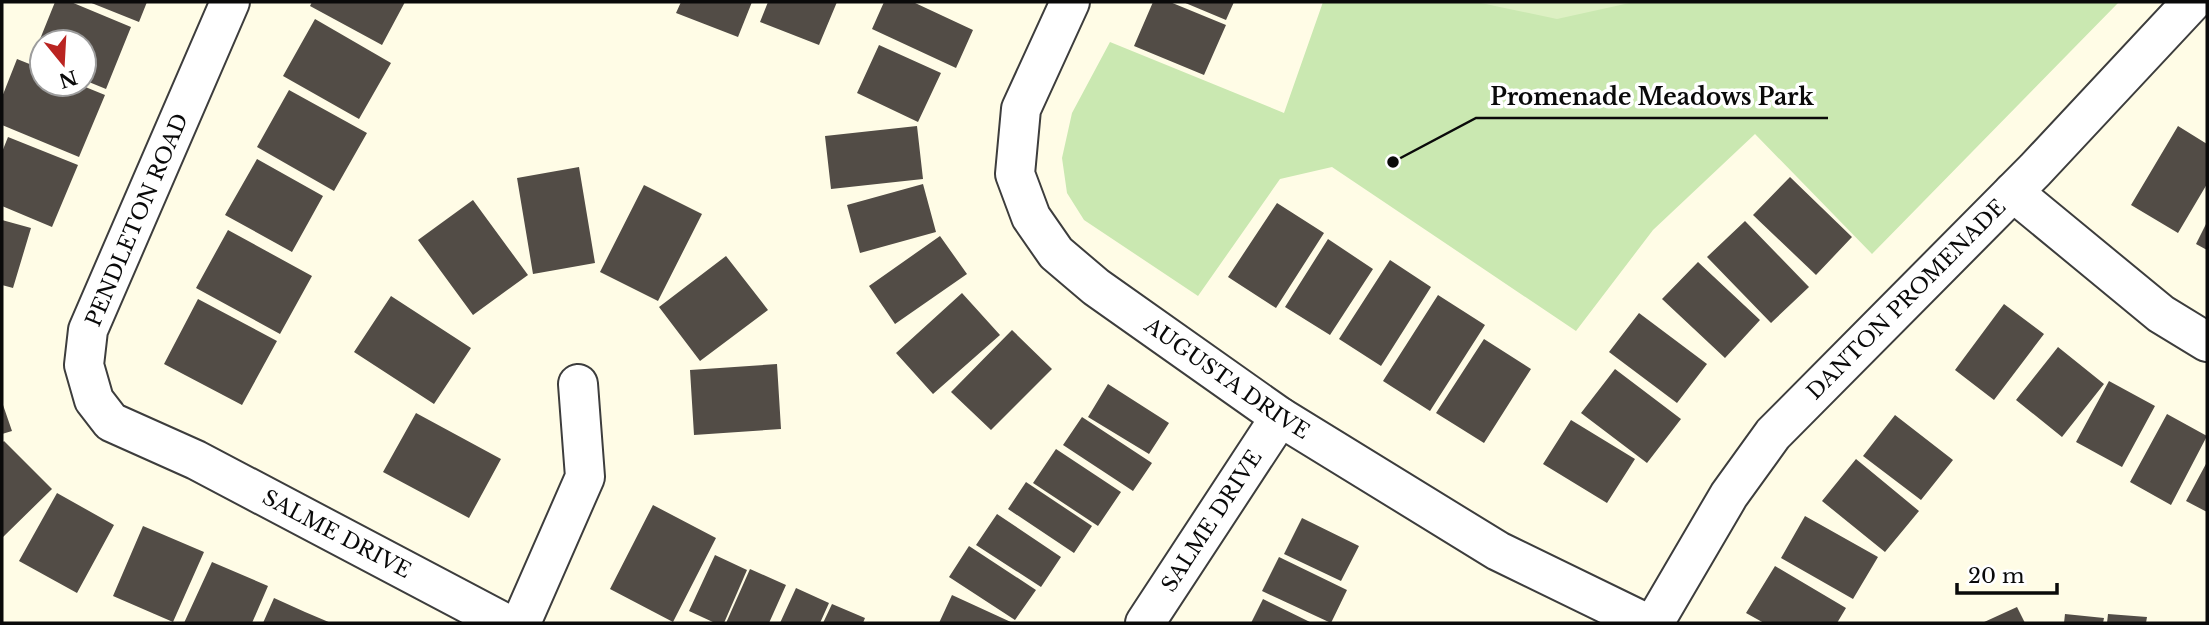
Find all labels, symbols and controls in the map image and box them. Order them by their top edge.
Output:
north arrow [28,28,98,98]
text: N [56,65,80,92]
callout: Promenade Meadows Park [1476,74,1828,118]
text: Promenade Meadows Park [1490,83,1815,111]
street label: PENDLETON ROAD [80,110,194,330]
street label: DANTON PROMENADE [1802,194,2011,405]
street label: AUGUSTA DRIVE [1139,312,1314,445]
street label: SALME DRIVE [1156,445,1268,597]
street label: SALME DRIVE [258,484,415,584]
scale bar [1957,552,2057,596]
text: 20 m [1968,563,2025,589]

